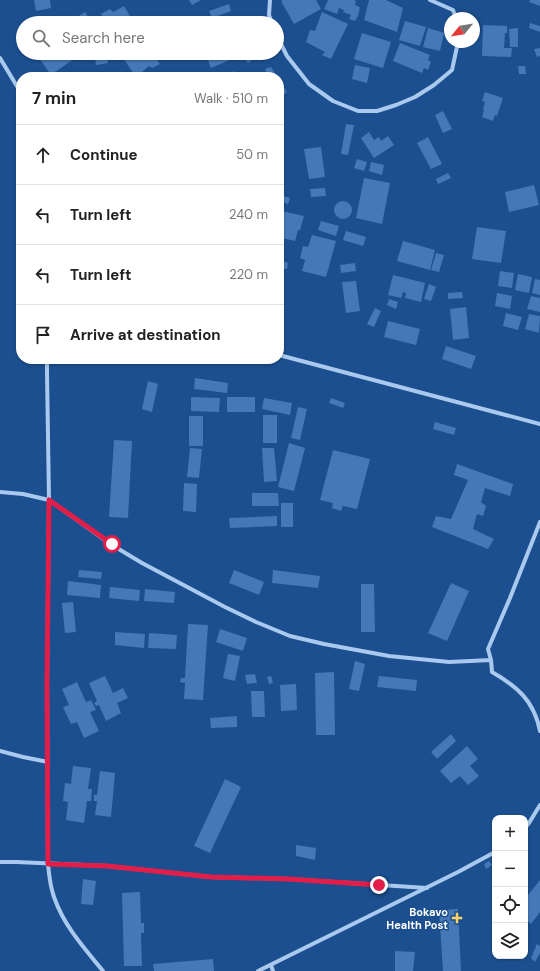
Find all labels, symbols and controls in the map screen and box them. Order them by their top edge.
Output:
north arrow [444,12,480,48]
search box [16,16,284,60]
icon: search [30,27,52,49]
text: Search here [62,28,145,48]
text: 7 min [32,87,76,109]
text: Walk · 510 m [194,90,268,107]
icon: ahead [32,144,54,166]
text: Continue [70,145,138,165]
text: 50 m [236,146,268,163]
icon: left [32,204,54,226]
text: Turn left [70,205,131,225]
text: 240 m [229,206,268,223]
icon: left [32,264,54,286]
text: Turn left [70,265,131,285]
text: 220 m [229,266,268,283]
icon: arrive [32,324,54,346]
text: Arrive at destination [70,325,221,345]
route start [103,535,121,553]
map controls [492,815,528,959]
button: + [492,815,528,851]
button: − [492,851,528,887]
route end [370,876,388,894]
button: locate [492,887,528,923]
place label: Bokavo Health Post [386,905,448,932]
marker: Bokavo Health Post [451,912,463,924]
button: layers [492,923,528,959]

